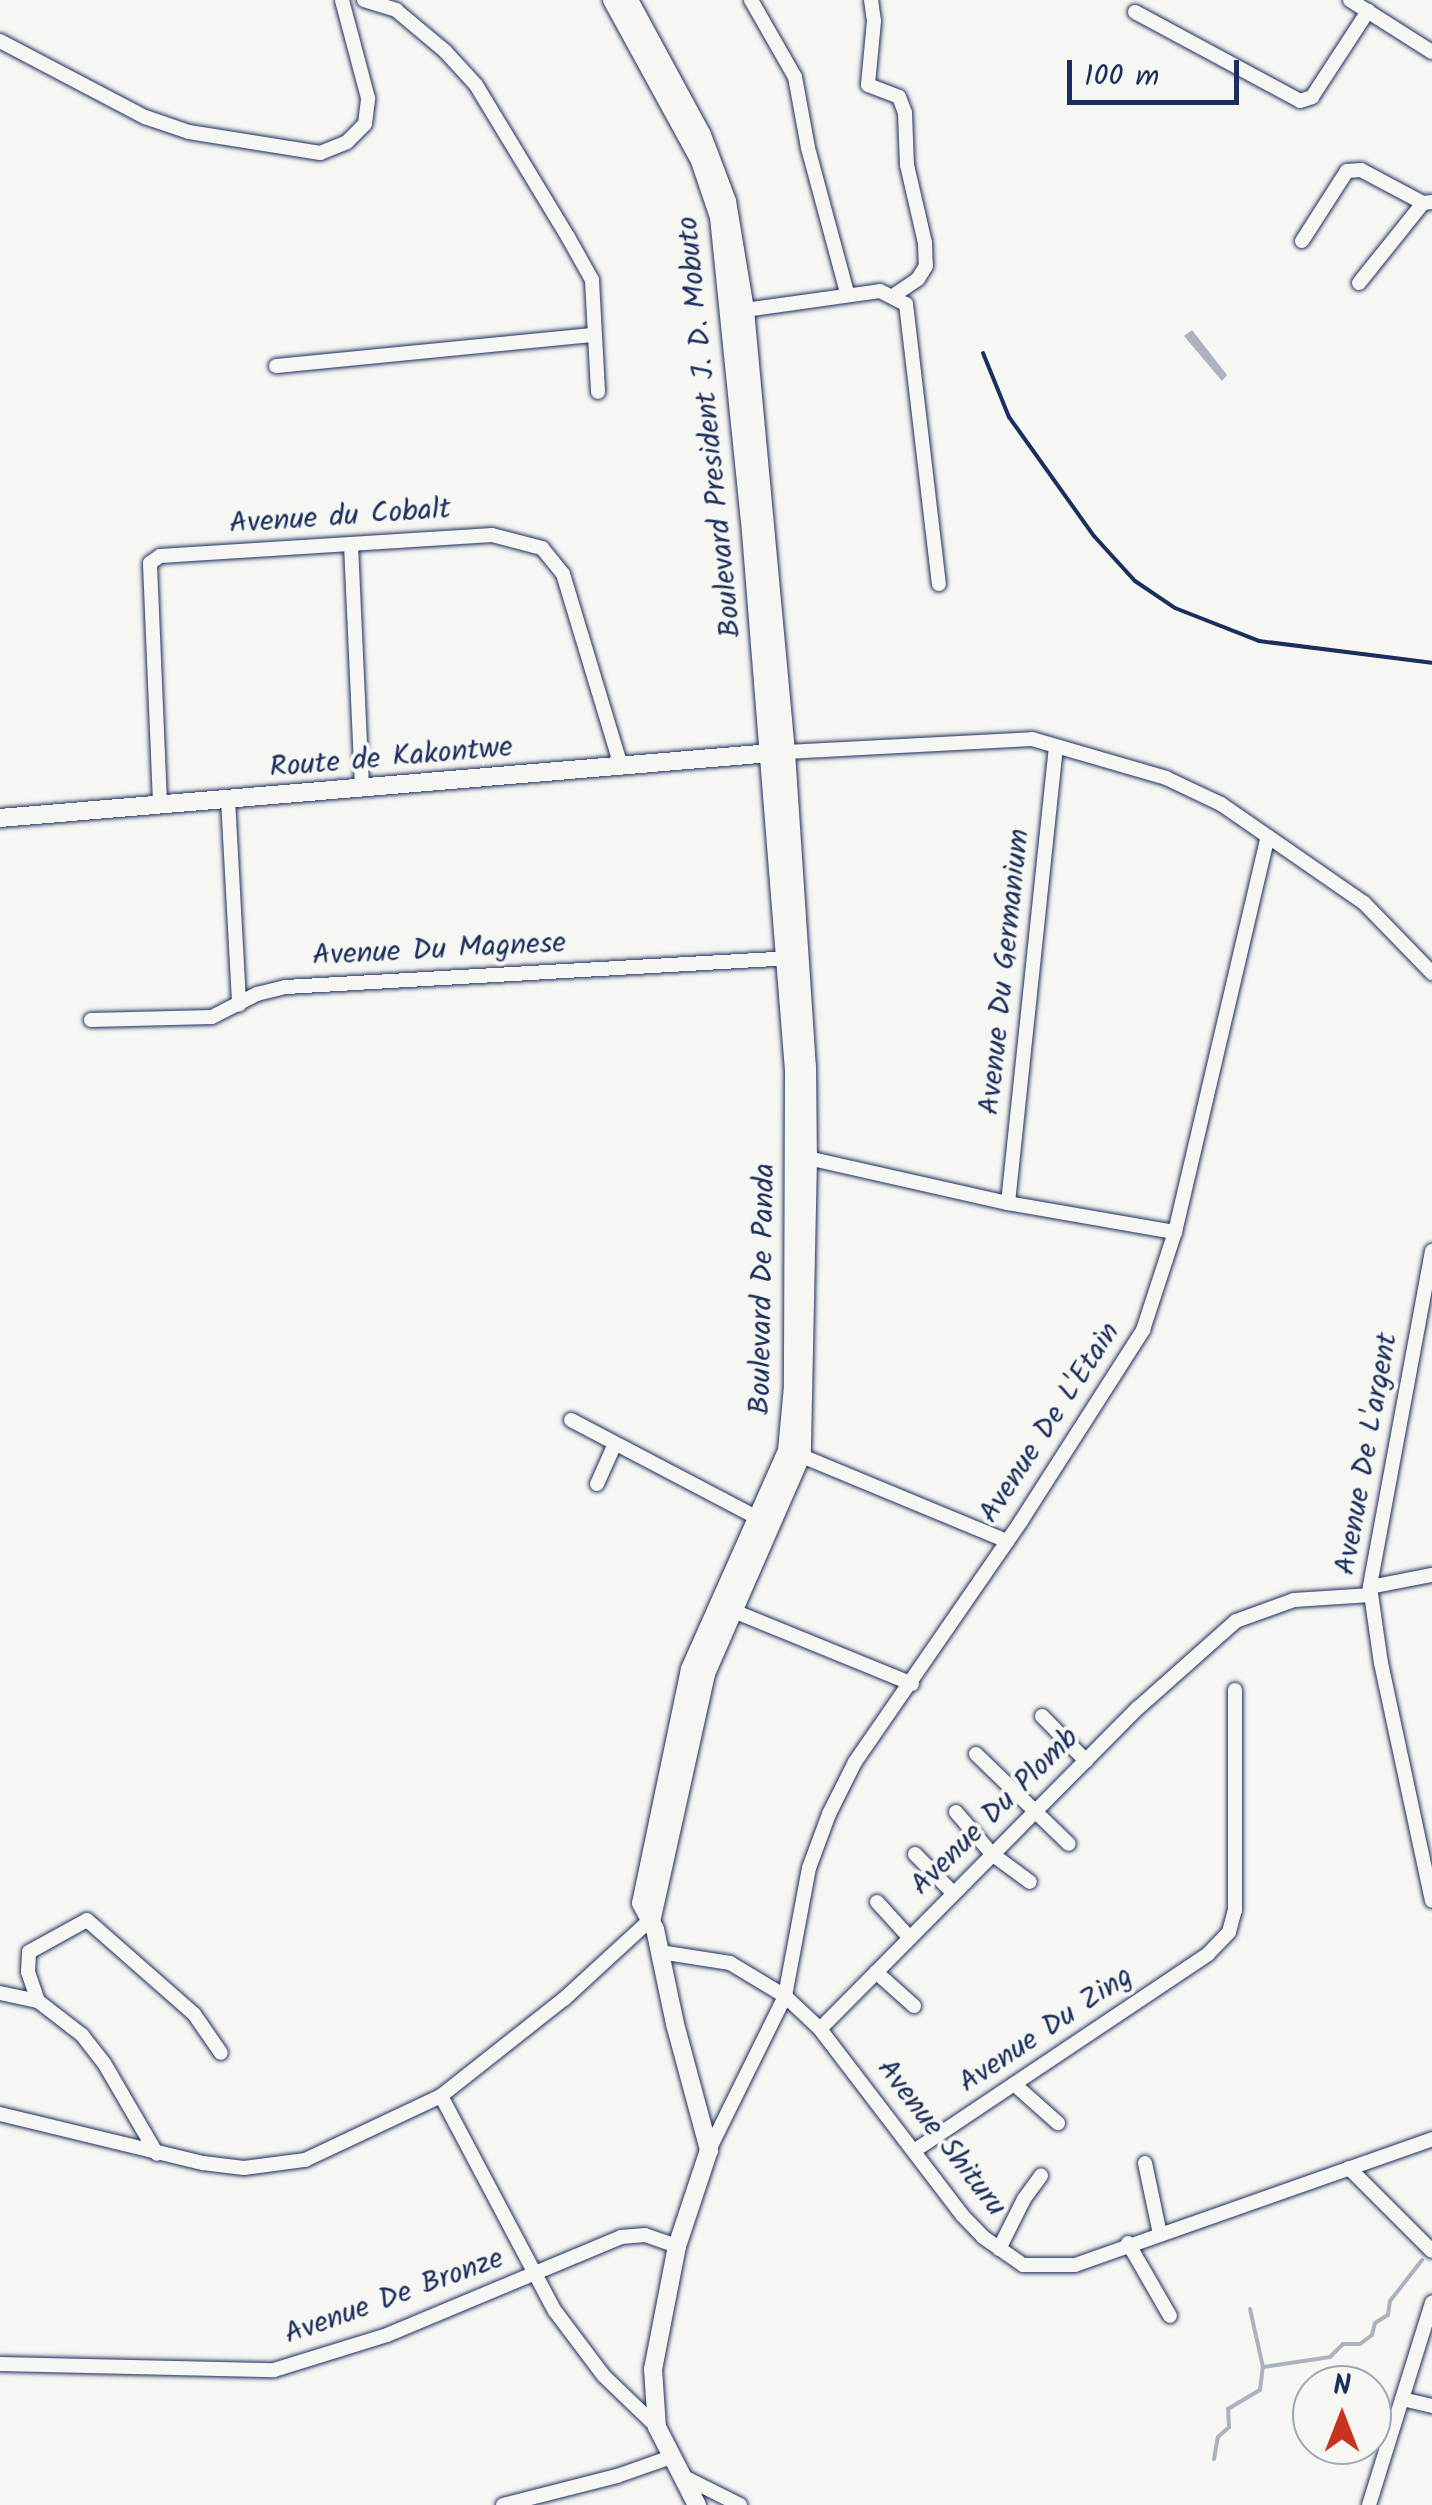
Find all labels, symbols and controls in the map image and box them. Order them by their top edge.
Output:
scale bar [1072,40,1244,102]
text: 100 m [1084,53,1159,101]
street label: Boulevard President J. D. Mobuto [670,214,750,640]
street label: Avenue du Cobalt [228,491,452,543]
street label: Route de Kakontwe [268,729,514,787]
street label: Avenue Du Germanium [972,827,1038,1117]
street label: Avenue Du Magnese [311,925,567,975]
street label: Boulevard De Panda [743,1163,783,1415]
street label: Avenue De L'Etain [972,1316,1128,1530]
street label: Avenue De L'argent [1328,1330,1406,1578]
street label: Avenue Du Plomb [903,1720,1087,1904]
street label: Avenue Du Zing [952,1959,1140,2101]
street label: Avenue Shituru [868,2052,1014,2224]
street label: Avenue De Bronze [280,2241,508,2353]
text: N [1333,2364,1351,2409]
north arrow [1292,2365,1392,2465]

